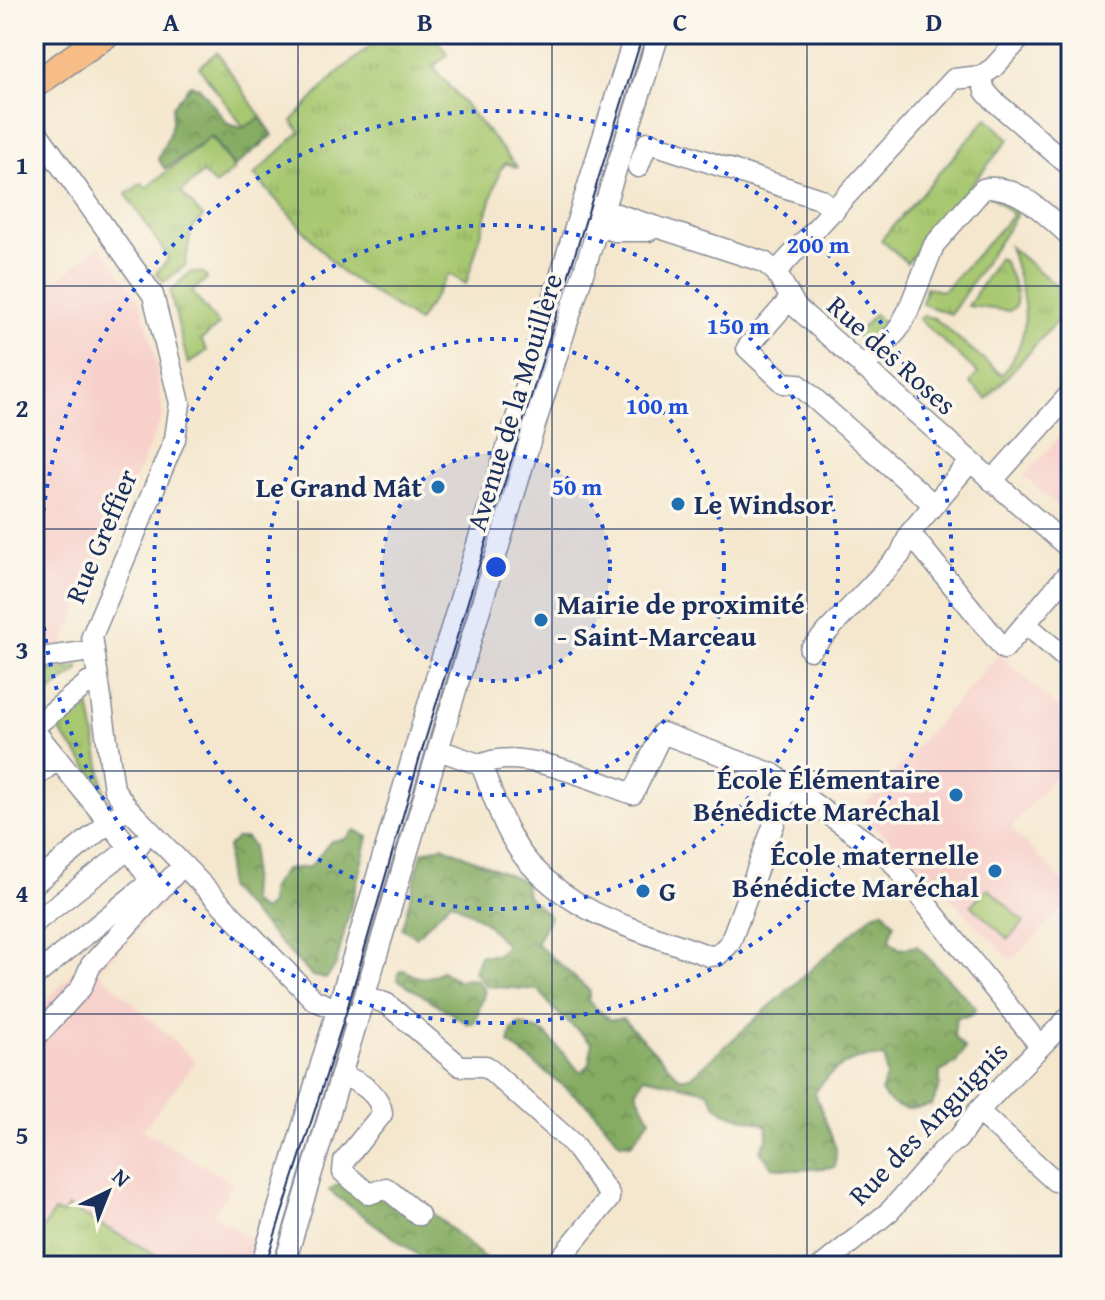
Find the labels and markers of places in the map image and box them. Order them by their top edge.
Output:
place label: Le Grand Mât [256,466,422,507]
marker: Le Grand Mât [429,478,447,496]
place label: Le Windsor [694,483,834,524]
marker: Le Windsor [669,495,687,513]
centre of rings [482,553,510,581]
place label: Mairie de proximité - Saint-Marceau [557,583,805,656]
marker: Mairie de proximité - Saint-Marceau [532,611,550,629]
place label: École Élémentaire Bénédicte Maréchal [693,758,940,831]
marker: École Élémentaire Bénédicte Maréchal [947,786,965,804]
place label: École maternelle Bénédicte Maréchal [732,834,979,907]
marker: École maternelle Bénédicte Maréchal [986,862,1004,880]
place label: G [659,870,676,911]
marker: G [634,882,652,900]

